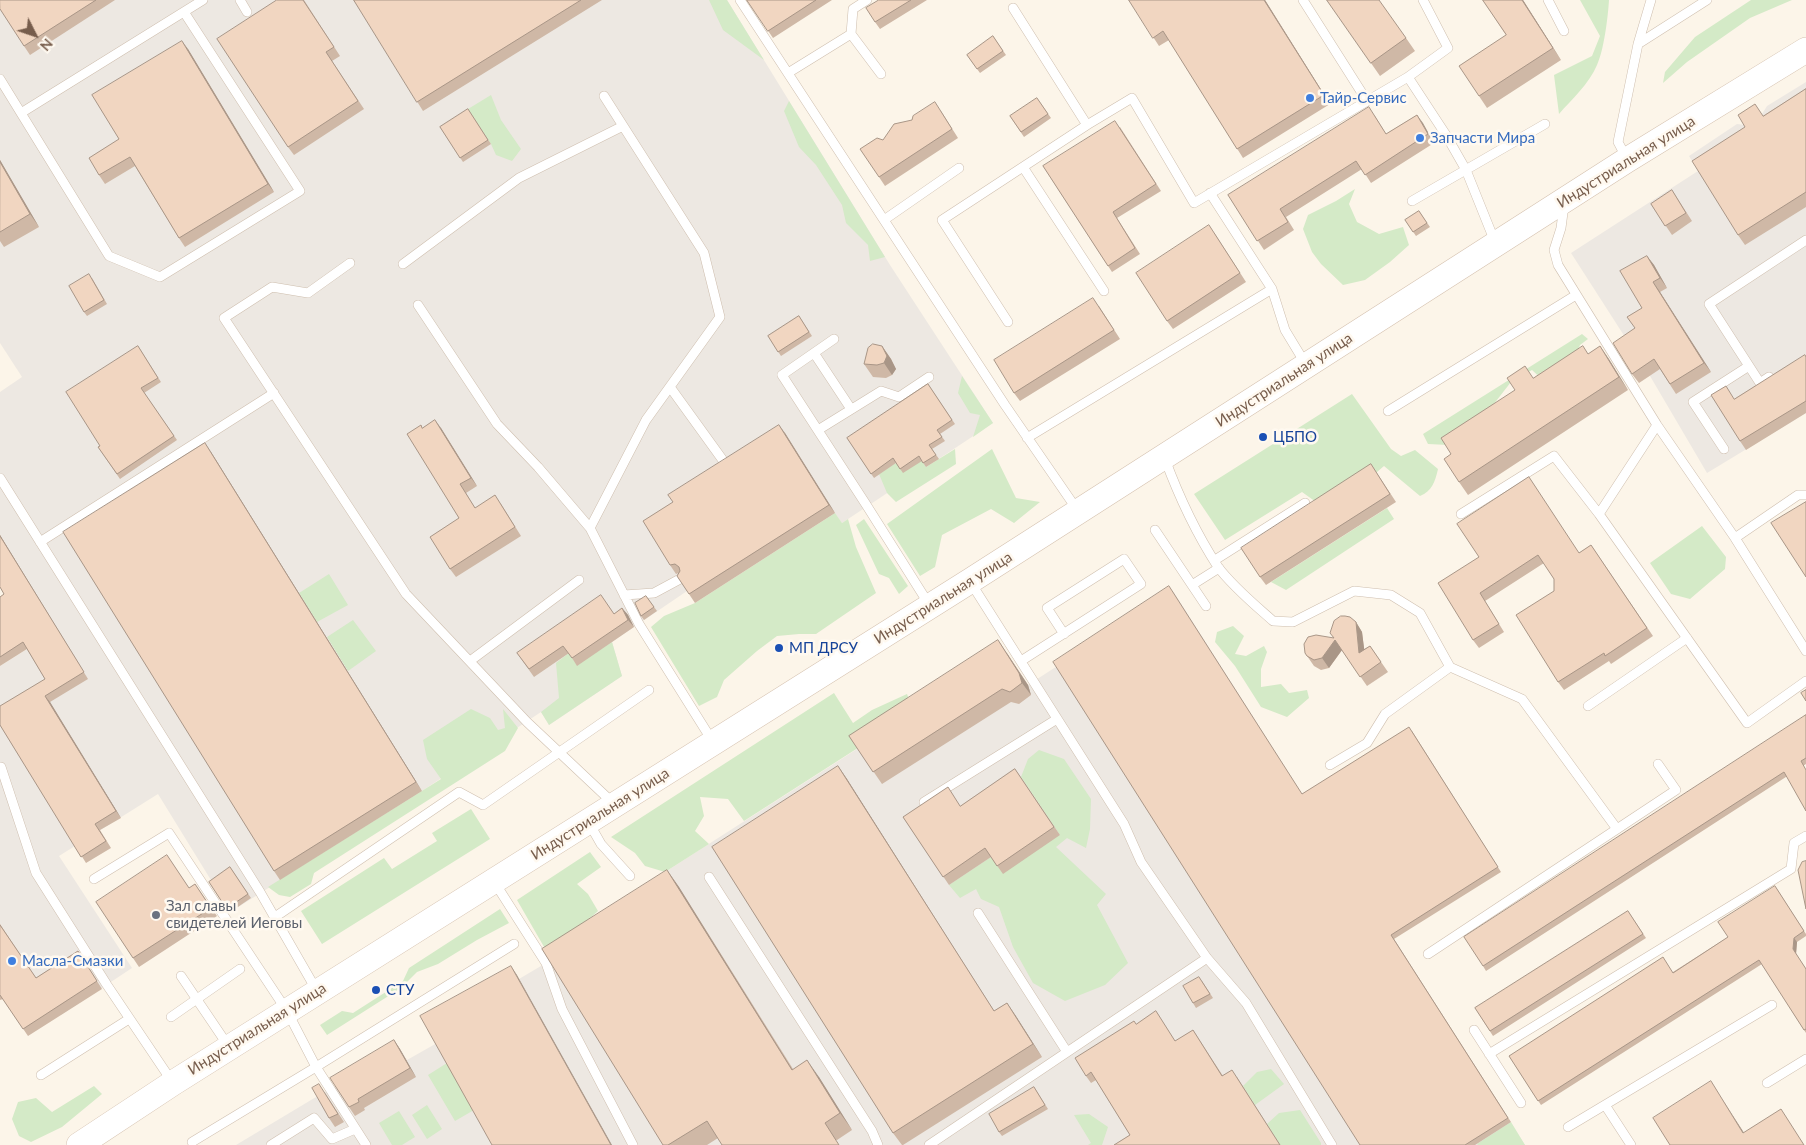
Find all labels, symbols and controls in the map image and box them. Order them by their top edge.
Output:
north arrow [10,10,60,60]
text: N [37,36,57,55]
place label: Тайр-Сервис [1320,89,1407,107]
marker: Тайр-Сервис [1304,92,1316,104]
street label: Индустриальная улица [1554,112,1698,212]
place label: Запчасти Мира [1430,129,1535,147]
marker: Запчасти Мира [1414,132,1426,144]
street label: Индустриальная улица [1212,329,1356,431]
place label: ЦБПО [1273,428,1317,446]
marker: ЦБПО [1257,431,1269,443]
street label: Индустриальная улица [871,548,1015,648]
place label: МП ДРСУ [789,639,858,657]
marker: МП ДРСУ [773,642,785,654]
street label: Индустриальная улица [528,764,672,864]
place label: Зал славы свидетелей Иеговы [166,897,302,932]
marker: Зал славы свидетелей Иеговы [150,909,162,921]
place label: Масла-Смазки [22,952,123,970]
marker: Масла-Смазки [6,955,18,967]
street label: Индустриальная улица [185,979,329,1079]
place label: СТУ [386,981,414,999]
marker: СТУ [370,984,382,996]

